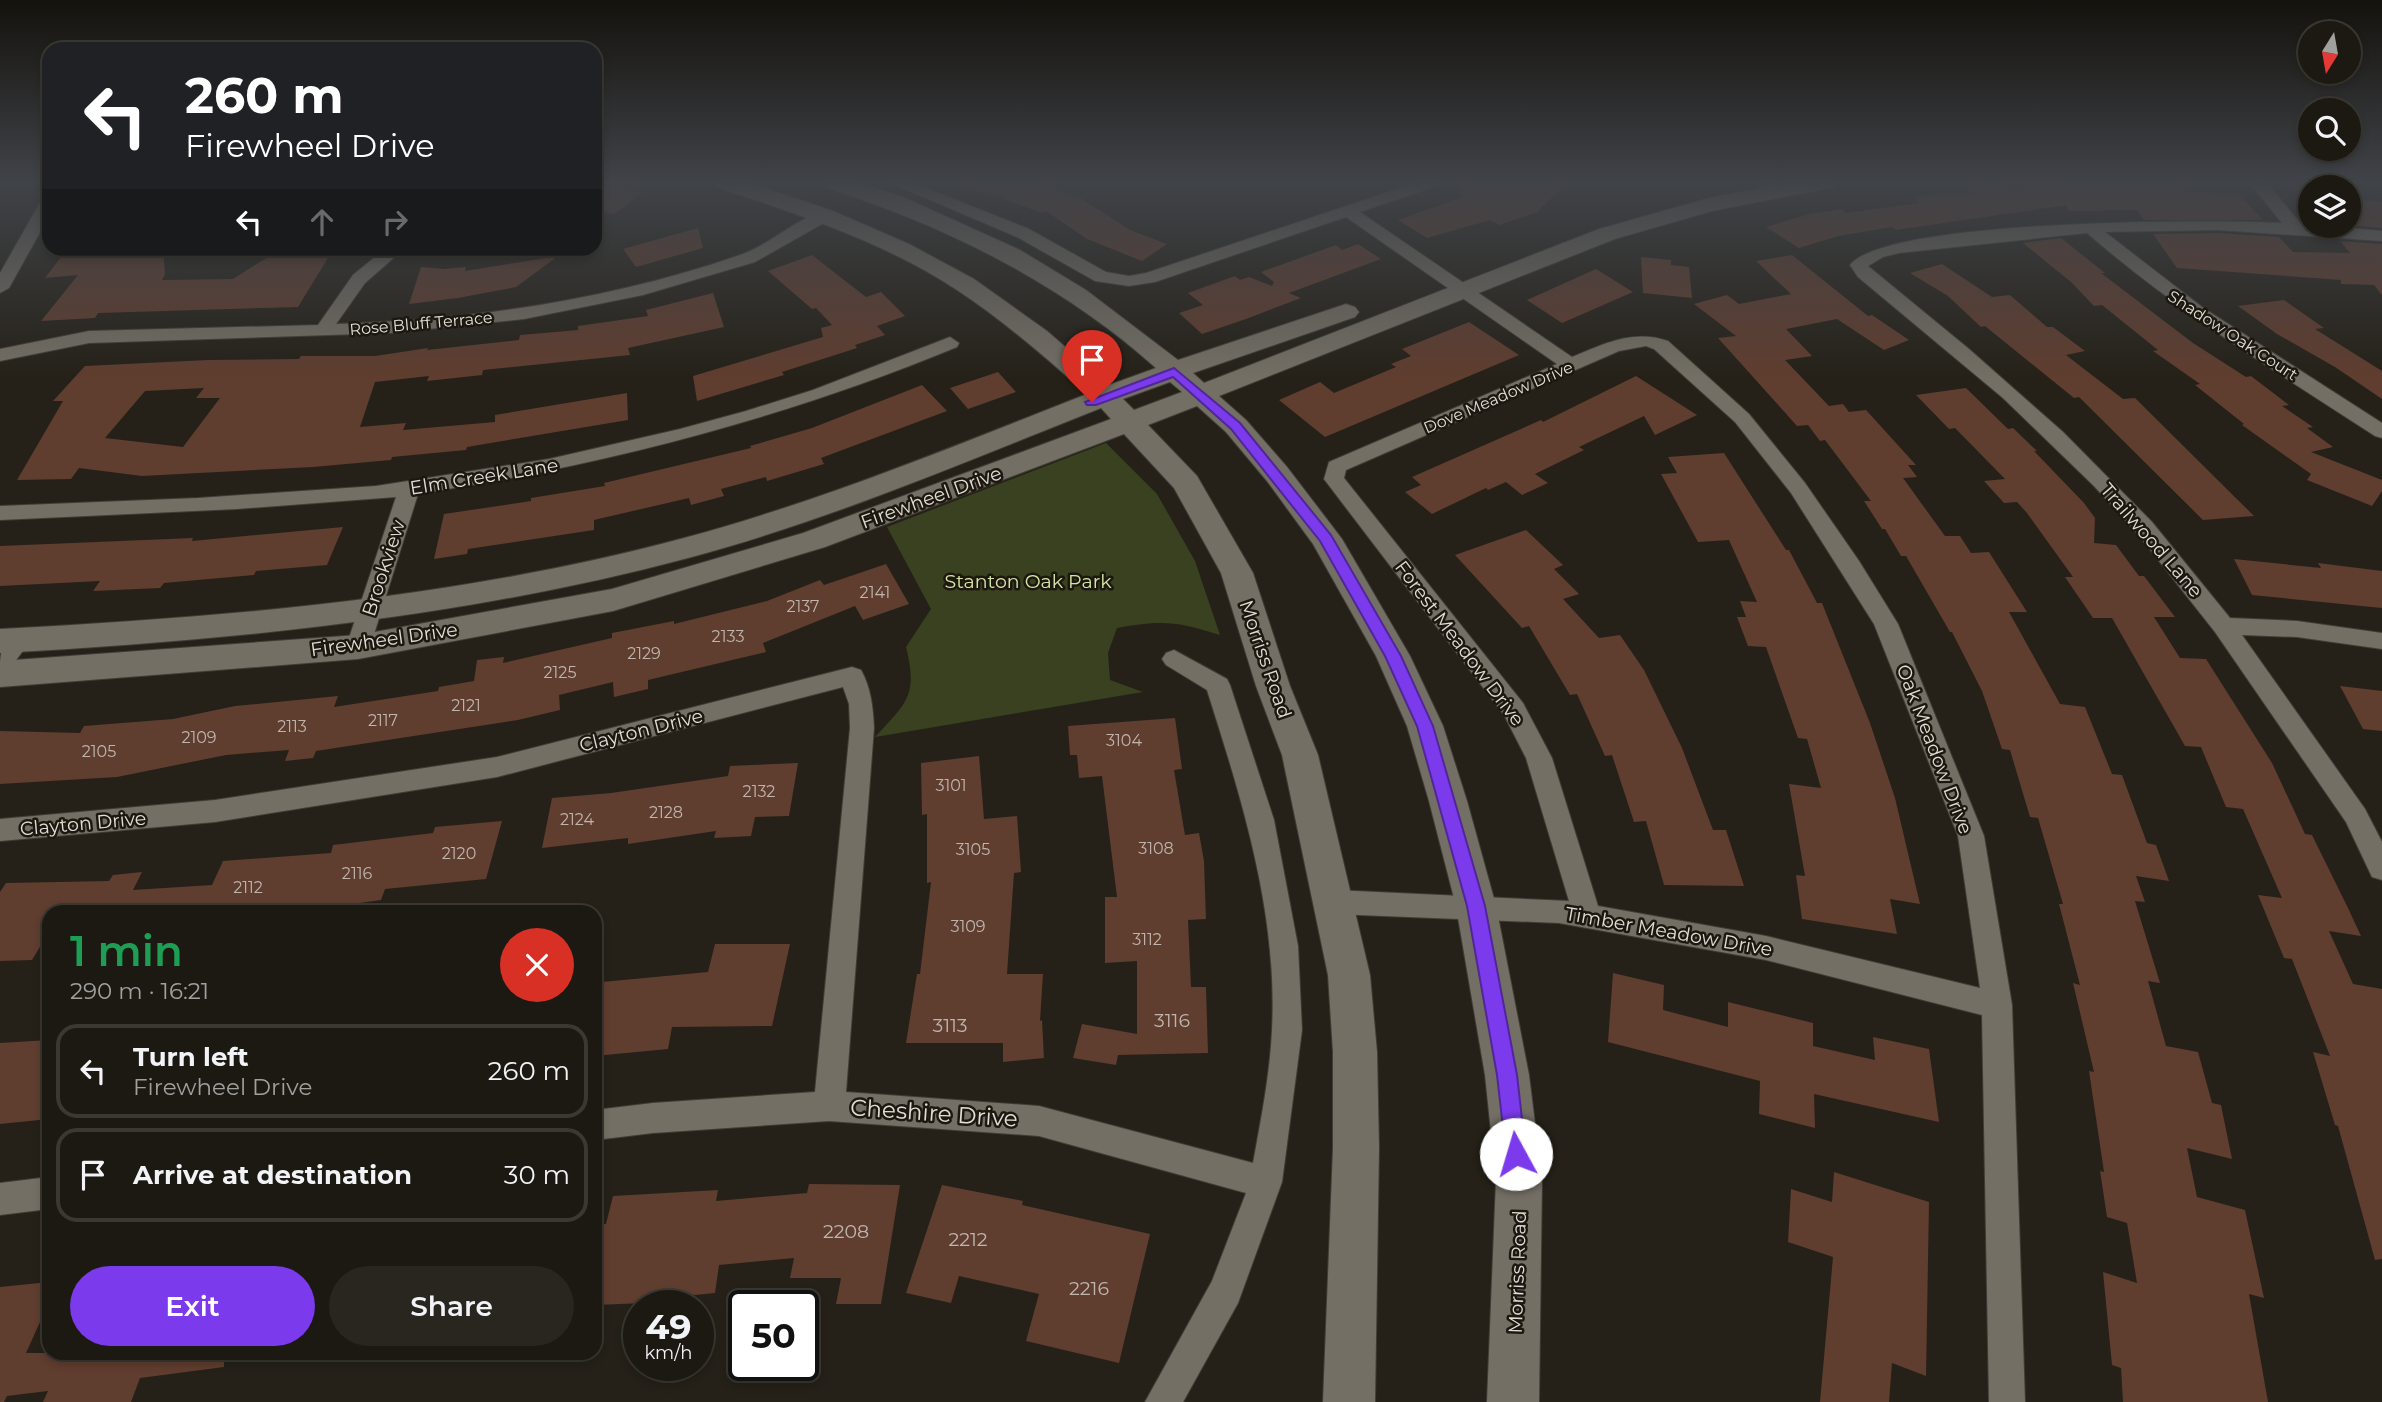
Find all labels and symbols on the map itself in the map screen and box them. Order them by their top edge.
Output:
north arrow [2298,21,2361,84]
street label: Shadow Oak Court [2164,286,2301,385]
street label: Rose Bluff Terrace [349,308,493,339]
pin [1062,330,1122,402]
street label: Dove Meadow Drive [1421,357,1576,438]
street label: Elm Creek Lane [408,453,560,500]
street label: Firewheel Drive [858,461,1005,534]
street label: Trailwood Lane [2096,479,2207,602]
street label: Brookview [357,517,410,619]
street label: Forest Meadow Drive [1390,556,1529,730]
park label: Stanton Oak Park [944,570,1112,593]
house number: 2141 [860,583,890,602]
house number: 2137 [786,597,820,616]
street label: Morriss Road [1235,597,1296,721]
street label: Firewheel Drive [309,618,459,661]
house number: 2133 [712,627,744,646]
house number: 2129 [627,644,661,663]
street label: Oak Meadow Drive [1892,661,1978,837]
house number: 2125 [543,663,577,682]
house number: 2121 [451,696,481,715]
street label: Clayton Drive [577,704,705,757]
house number: 2117 [368,711,398,730]
house number: 2113 [277,717,307,736]
house number: 2109 [181,728,217,747]
house number: 3104 [1106,731,1142,750]
house number: 2105 [82,742,116,761]
house number: 3101 [935,776,967,795]
house number: 2132 [743,782,775,801]
house number: 2128 [649,803,683,822]
street label: Clayton Drive [19,807,147,840]
house number: 2124 [560,810,595,829]
house number: 3108 [1138,839,1174,858]
house number: 3105 [956,840,990,859]
house number: 2120 [442,844,476,863]
house number: 2116 [342,864,372,883]
house number: 2112 [233,878,263,897]
street label: Timber Meadow Drive [1564,902,1774,961]
house number: 3109 [950,917,986,936]
house number: 3112 [1132,930,1162,949]
house number: 3116 [1154,1009,1190,1032]
house number: 3113 [932,1014,968,1037]
street label: Cheshire Drive [849,1093,1019,1133]
position arrow [1479,1117,1553,1191]
street label: Morriss Road [1504,1210,1531,1334]
house number: 2208 [823,1220,869,1243]
house number: 2212 [948,1228,988,1251]
house number: 2216 [1069,1277,1109,1300]
speed limit sign: 50 [728,1290,819,1381]

